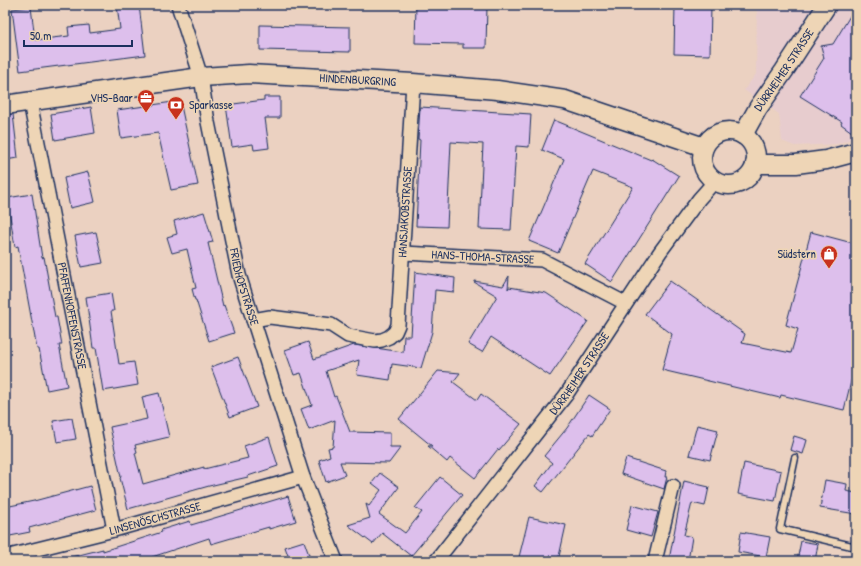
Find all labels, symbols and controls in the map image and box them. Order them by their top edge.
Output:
scale bar [24,22,132,48]
street label: DÜRRHEIMER STRASSE [749,24,818,114]
text: 50 m [30,27,51,44]
street label: HINDENBURGRING [319,69,397,90]
office icon: VHS-Baar [136,88,156,113]
place label: VHS-Baar [90,89,133,106]
bank icon: Sparkasse [166,95,186,120]
place label: Sparkasse [189,96,233,113]
street label: HANSJAKOBSTRASSE [393,165,416,258]
shop icon: Südstern [819,244,839,269]
street label: HANS-THOMA-STRASSE [431,245,535,268]
place label: Südstern [777,245,816,262]
street label: FRIEDHOFSTRASSE [226,246,264,328]
street label: PFAFFENHOFFENSTRASSE [54,261,91,371]
street label: DÜRRHEIMER STRASSE [545,328,613,418]
street label: LINSENÖSCHSTRASSE [108,497,203,539]

